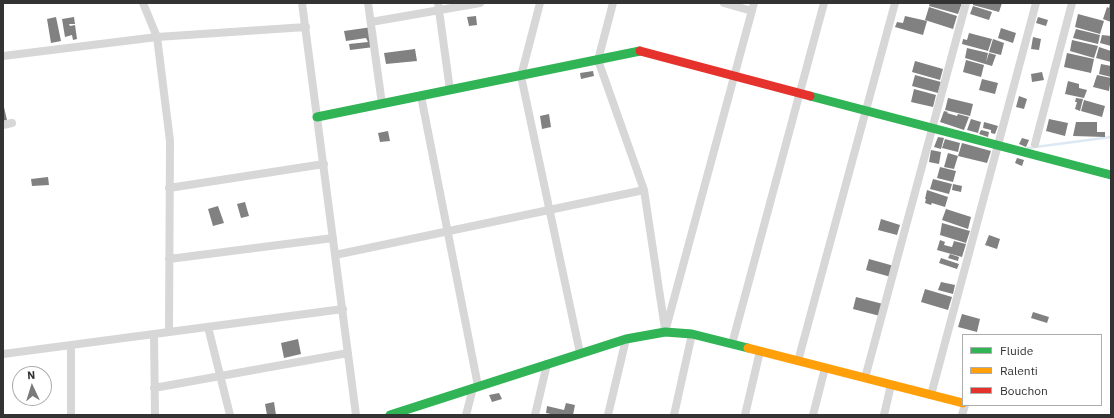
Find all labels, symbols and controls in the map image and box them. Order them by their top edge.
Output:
legend [962,334,1102,406]
text: Fluide [1000,343,1033,358]
text: Ralenti [1000,363,1038,378]
north arrow [12,366,52,406]
text: N [27,368,36,382]
text: Bouchon [1000,383,1048,398]

